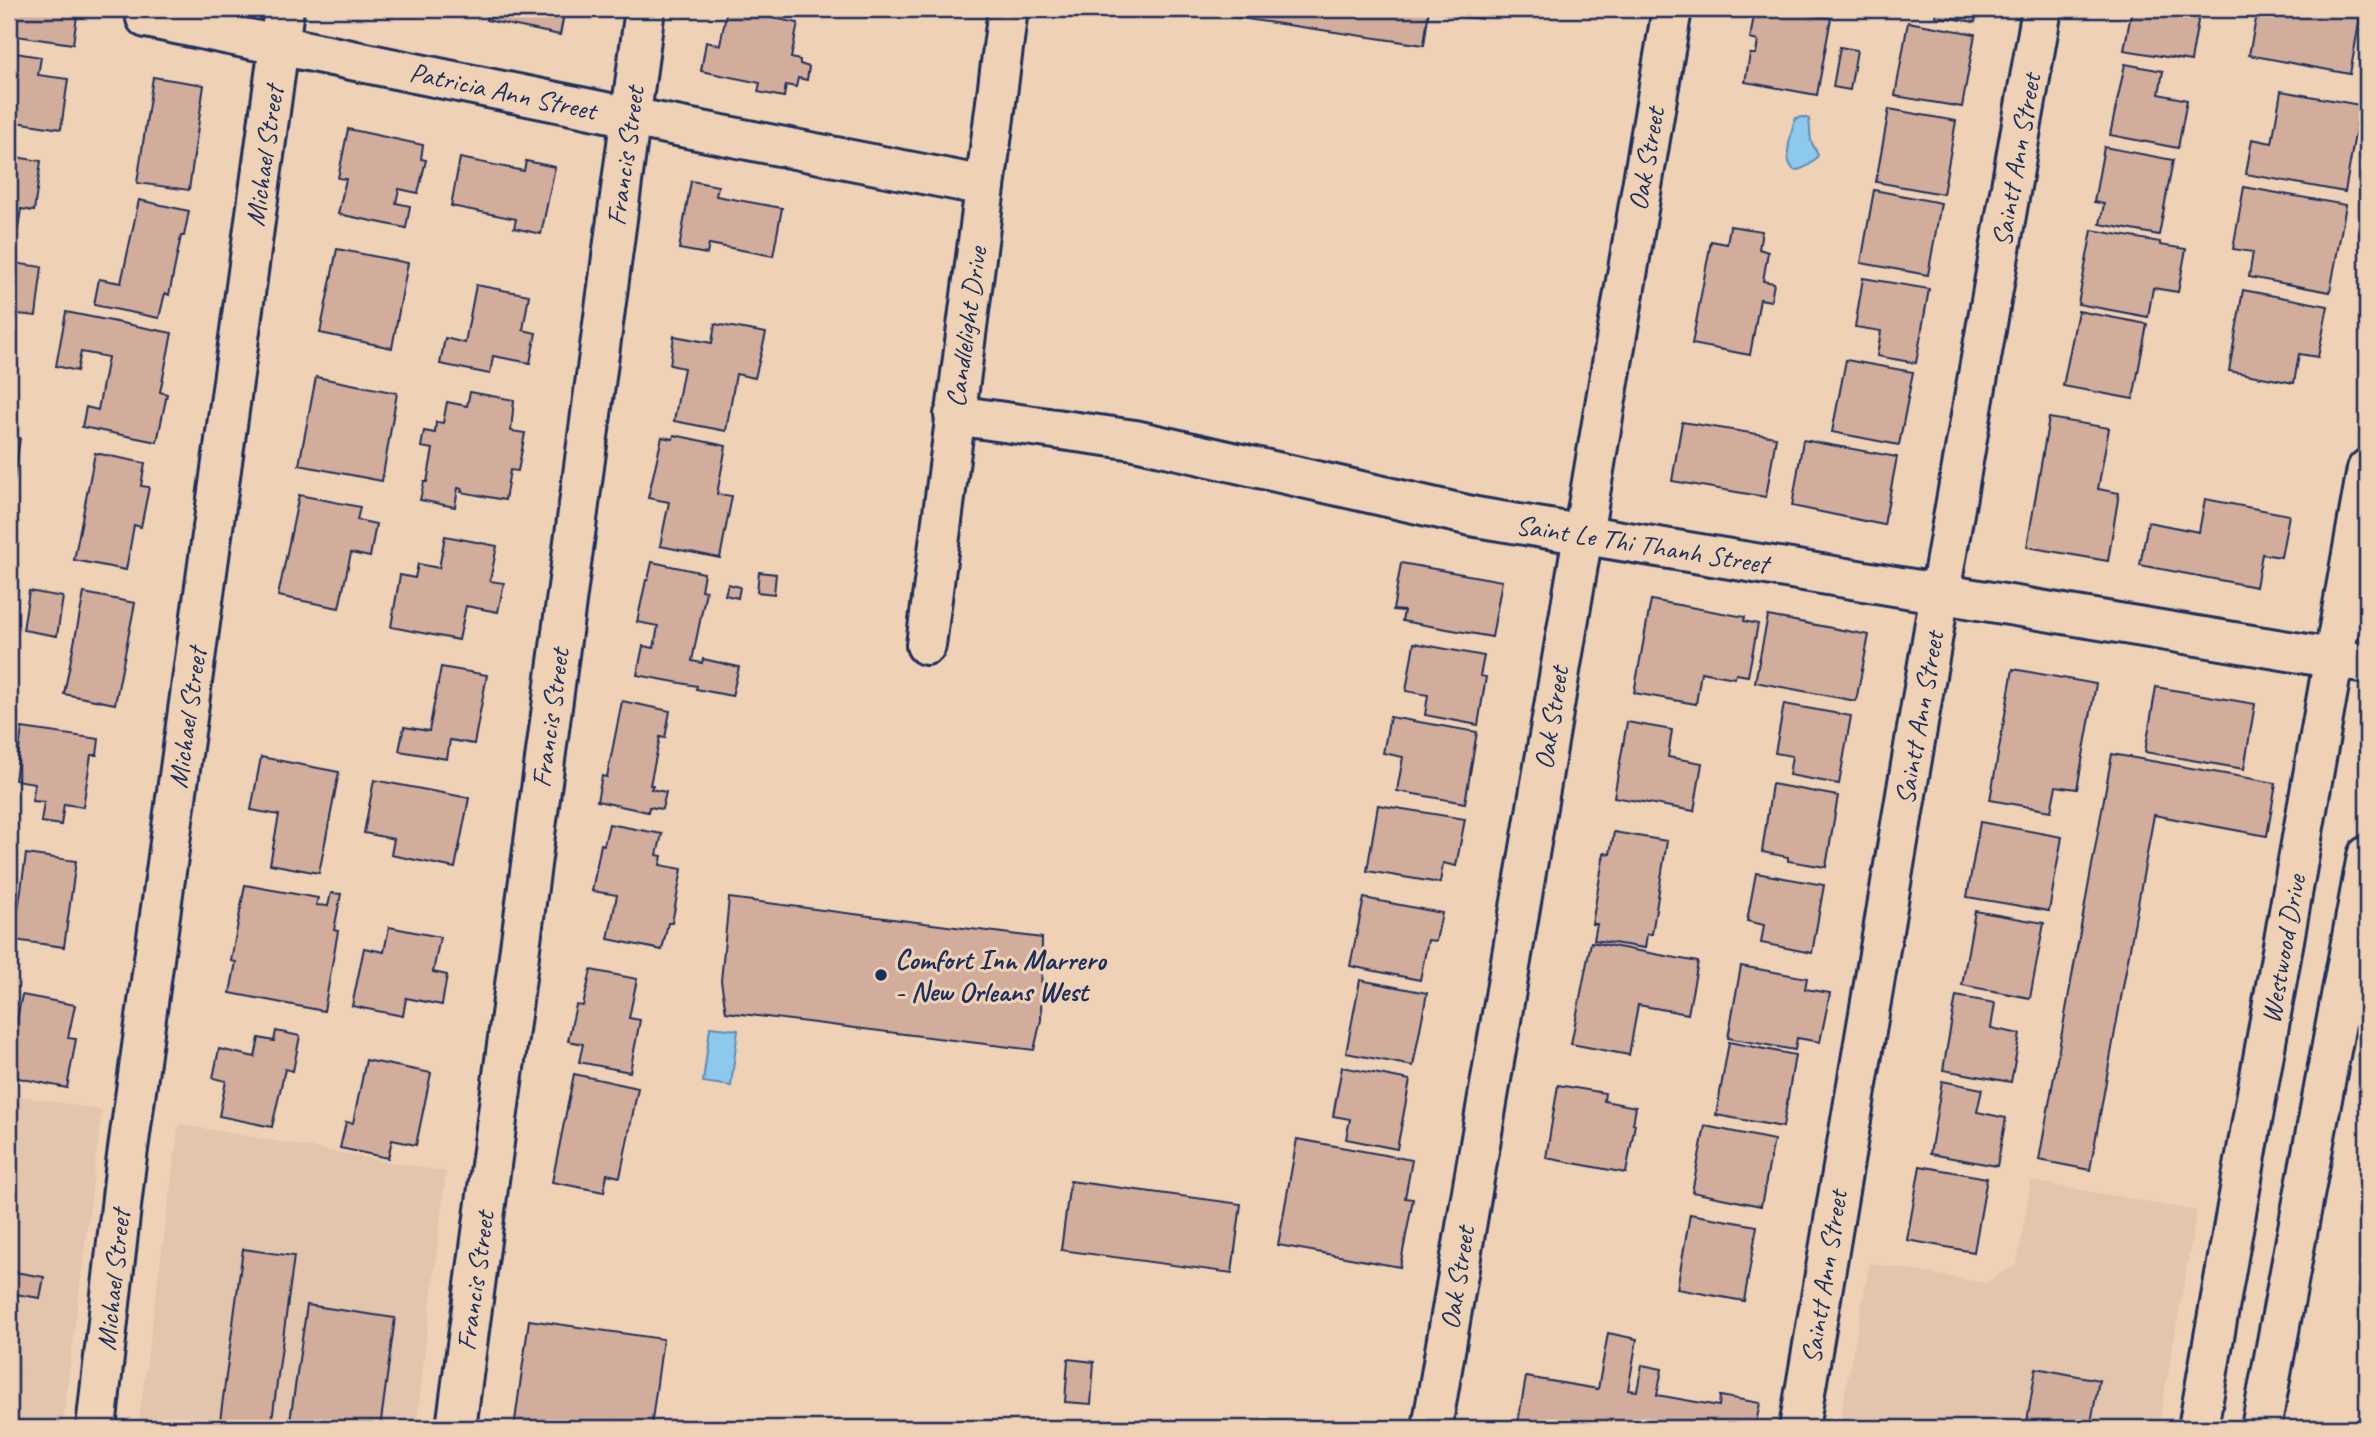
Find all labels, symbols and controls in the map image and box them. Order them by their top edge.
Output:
street label: Patricia Ann Street [407,54,602,128]
street label: Saintt Ann Street [1984,68,2049,249]
street label: Michael Street [237,80,292,228]
street label: Francis Street [598,82,652,228]
street label: Oak Street [1620,102,1673,213]
street label: Candlelight Drive [937,243,995,409]
street label: Saint Le Thi Thanh Street [1513,507,1774,582]
street label: Saintt Ann Street [1887,626,1952,807]
street label: Michael Street [160,642,215,790]
street label: Francis Street [523,644,577,790]
street label: Oak Street [1526,661,1577,772]
street label: Westwood Drive [2253,870,2314,1026]
place label: Comfort Inn Marrero - New Orleans West [895,942,1108,1009]
marker: Comfort Inn Marrero - New Orleans West [873,967,889,983]
street label: Saintt Ann Street [1793,1185,1855,1366]
street label: Michael Street [88,1204,138,1352]
street label: Francis Street [448,1207,502,1353]
street label: Oak Street [1432,1221,1483,1332]

